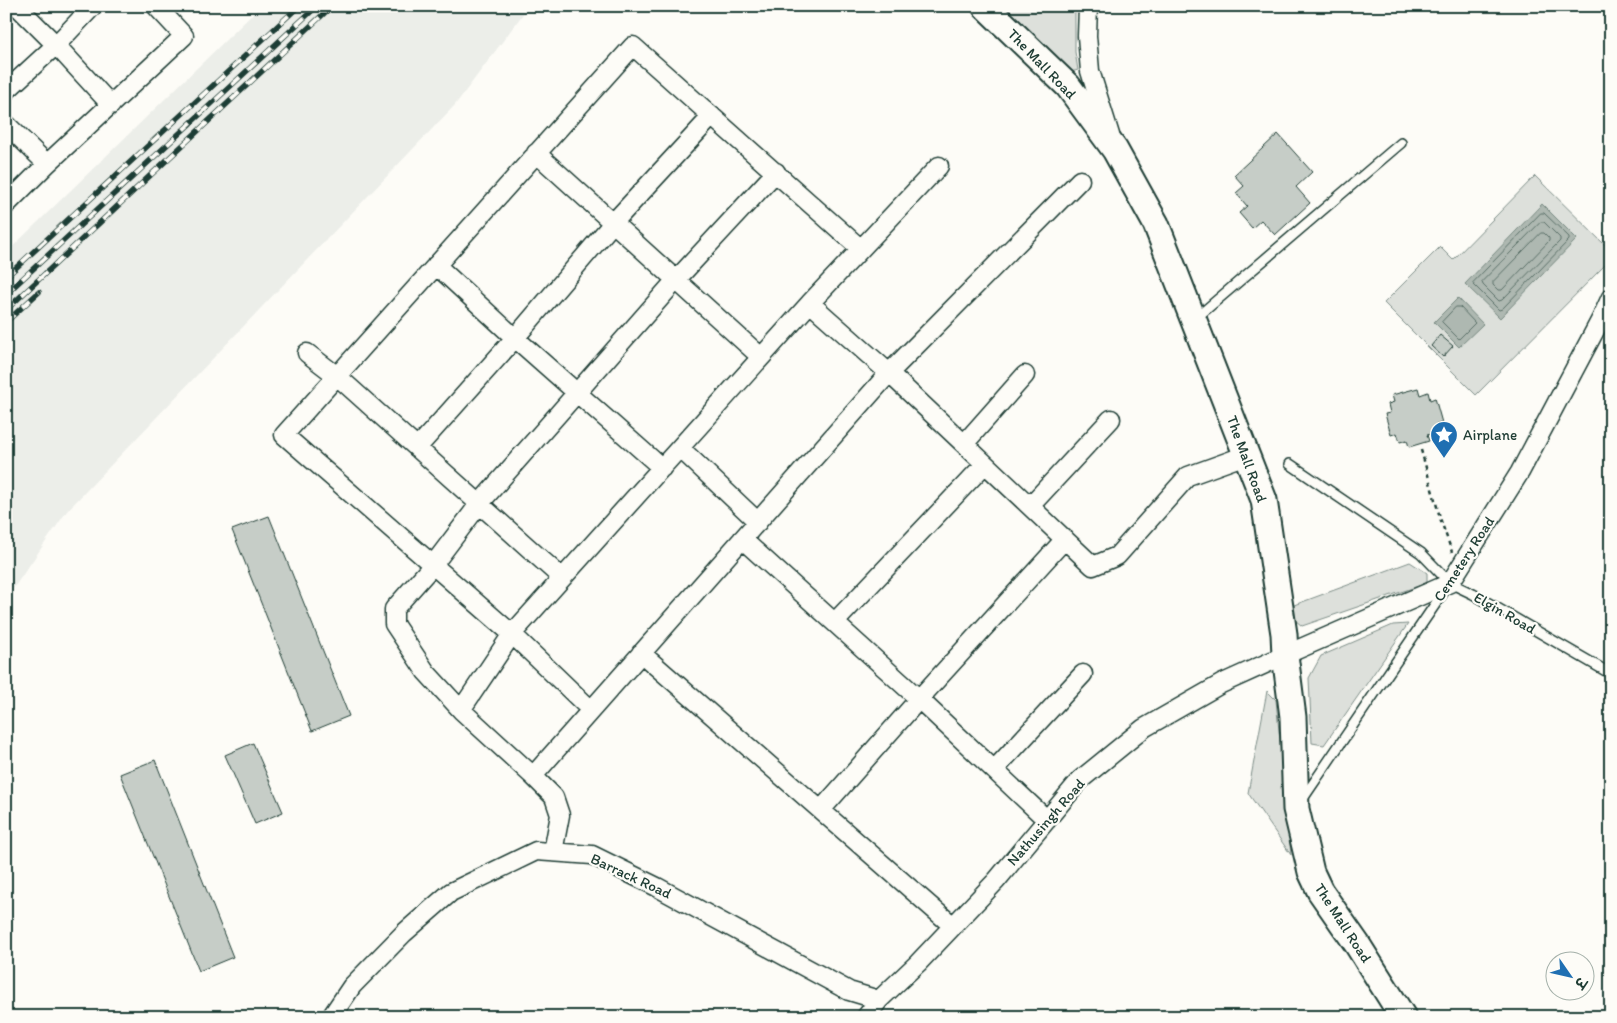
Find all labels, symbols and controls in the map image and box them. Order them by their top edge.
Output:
street label: The Mall Road [1004,25,1081,104]
street label: The Mall Road [1223,413,1271,506]
place icon: Airplane [1429,420,1459,459]
place label: Airplane [1463,426,1517,444]
street label: Cemetery Road [1430,513,1498,605]
street label: Elgin Road [1471,588,1540,638]
street label: Nathusingh Road [1003,774,1089,869]
street label: Barrack Road [588,849,674,903]
street label: The Mall Road [1311,880,1376,967]
north arrow [1544,950,1594,1000]
text: उ [1570,973,1591,993]

